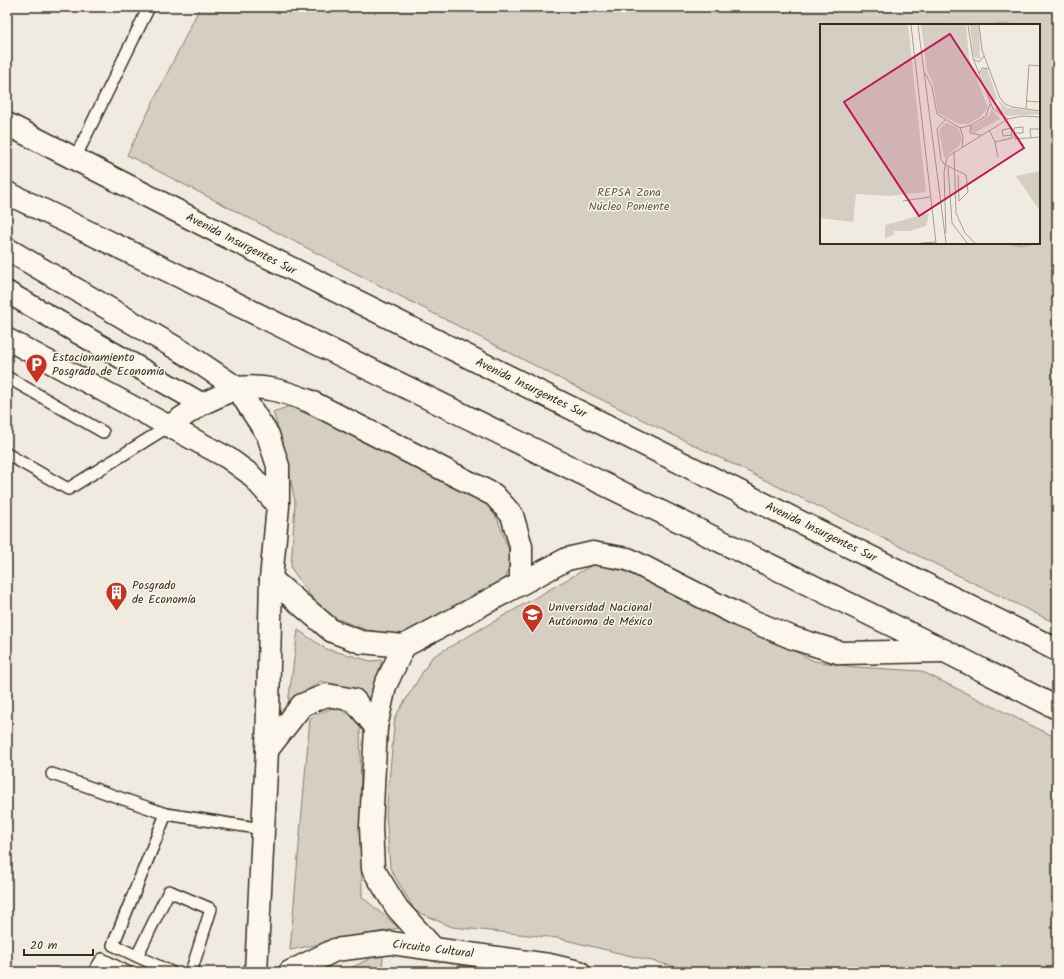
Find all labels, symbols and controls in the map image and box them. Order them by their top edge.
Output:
inset map [820,24,1040,244]
park label: REPSA Zona Núcleo Poniente [589,183,670,216]
street label: Avenida Insurgentes Sur [182,208,301,281]
place label: Estacionamiento Posgrado de Economía [52,348,165,381]
parking icon: Estacionamiento Posgrado de Economía [23,351,49,384]
street label: Avenida Insurgentes Sur [472,353,591,424]
street label: Avenida Insurgentes Sur [762,497,881,568]
place label: Posgrado de Economía [132,576,196,609]
building icon: Posgrado de Economía [104,579,130,612]
place label: Universidad Nacional Autónoma de México [548,598,653,631]
school or university icon: Universidad Nacional Autónoma de México [519,601,545,634]
scale bar [24,931,93,957]
street label: Circuito Cultural [391,935,475,963]
text: 20 m [30,936,58,955]

